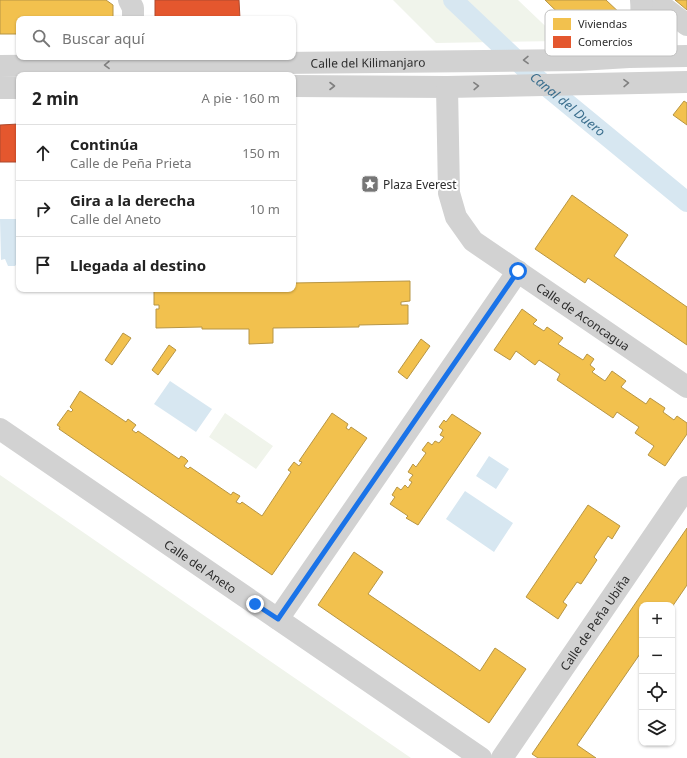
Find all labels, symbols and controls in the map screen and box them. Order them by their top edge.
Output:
legend [545,10,677,56]
search box [16,16,296,60]
text: Viviendas [578,16,627,31]
icon: search [30,27,52,49]
text: Buscar aquí [62,28,145,48]
text: Comercios [578,34,632,49]
street label: Calle del Kilimanjaro [310,53,425,71]
one-way arrow [523,56,529,64]
one-way arrow [104,61,110,69]
water label: Canal del Duero [526,68,609,140]
one-way arrow [623,79,629,87]
one-way arrow [329,82,335,90]
one-way arrow [473,82,479,90]
text: 2 min [32,87,79,110]
text: A pie · 160 m [202,89,280,107]
text: Continúa [70,134,138,154]
icon: ahead [32,142,54,164]
text: 150 m [242,144,280,162]
text: Calle de Peña Prieta [70,154,191,172]
place icon: Plaza Everest [360,174,380,194]
place label: Plaza Everest [383,176,457,193]
text: Gira a la derecha [70,190,195,210]
icon: right [32,198,54,220]
text: 10 m [250,200,280,218]
text: Calle del Aneto [70,210,161,228]
icon: arrive [32,254,54,276]
text: Llegada al destino [70,255,206,275]
route start [509,262,527,280]
street label: Calle de Aconcagua [533,278,634,354]
street label: Calle del Aneto [161,535,240,597]
street label: Calle de Peña Ubiña [556,571,633,674]
route end [246,595,264,613]
map controls [639,602,675,746]
button: + [639,602,675,638]
button: − [639,638,675,674]
button: locate [639,674,675,710]
button: layers [639,710,675,746]

